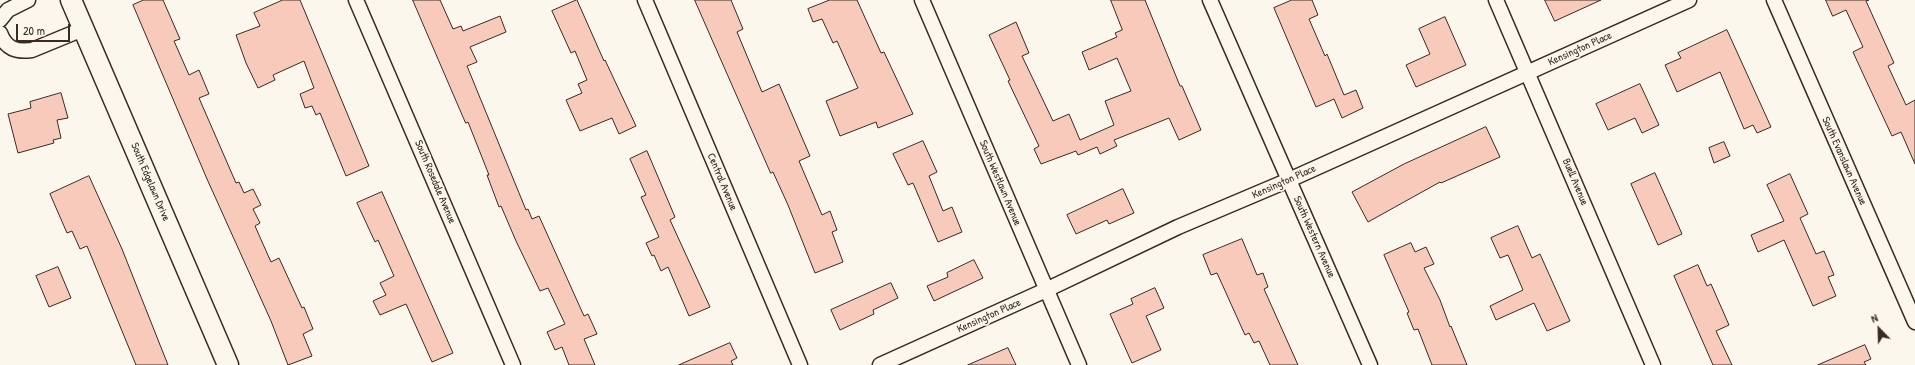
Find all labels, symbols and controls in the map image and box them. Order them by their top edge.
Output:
scale bar [18,16,72,42]
text: 20 m [23,22,45,39]
street label: Kensington Place [1546,29,1614,69]
street label: South Evanslawn Avenue [1819,115,1869,207]
street label: South Rosedale Avenue [412,138,458,226]
street label: South Westlawn Avenue [976,138,1024,228]
street label: South Edgelawn Drive [128,141,172,223]
street label: Central Avenue [704,151,740,213]
street label: Buell Avenue [1559,157,1591,207]
street label: Kensington Place [1250,162,1318,202]
street label: South Western Avenue [1290,194,1338,280]
street label: Kensington Place [955,296,1023,336]
north arrow [1859,309,1899,349]
text: N [1869,310,1880,326]

